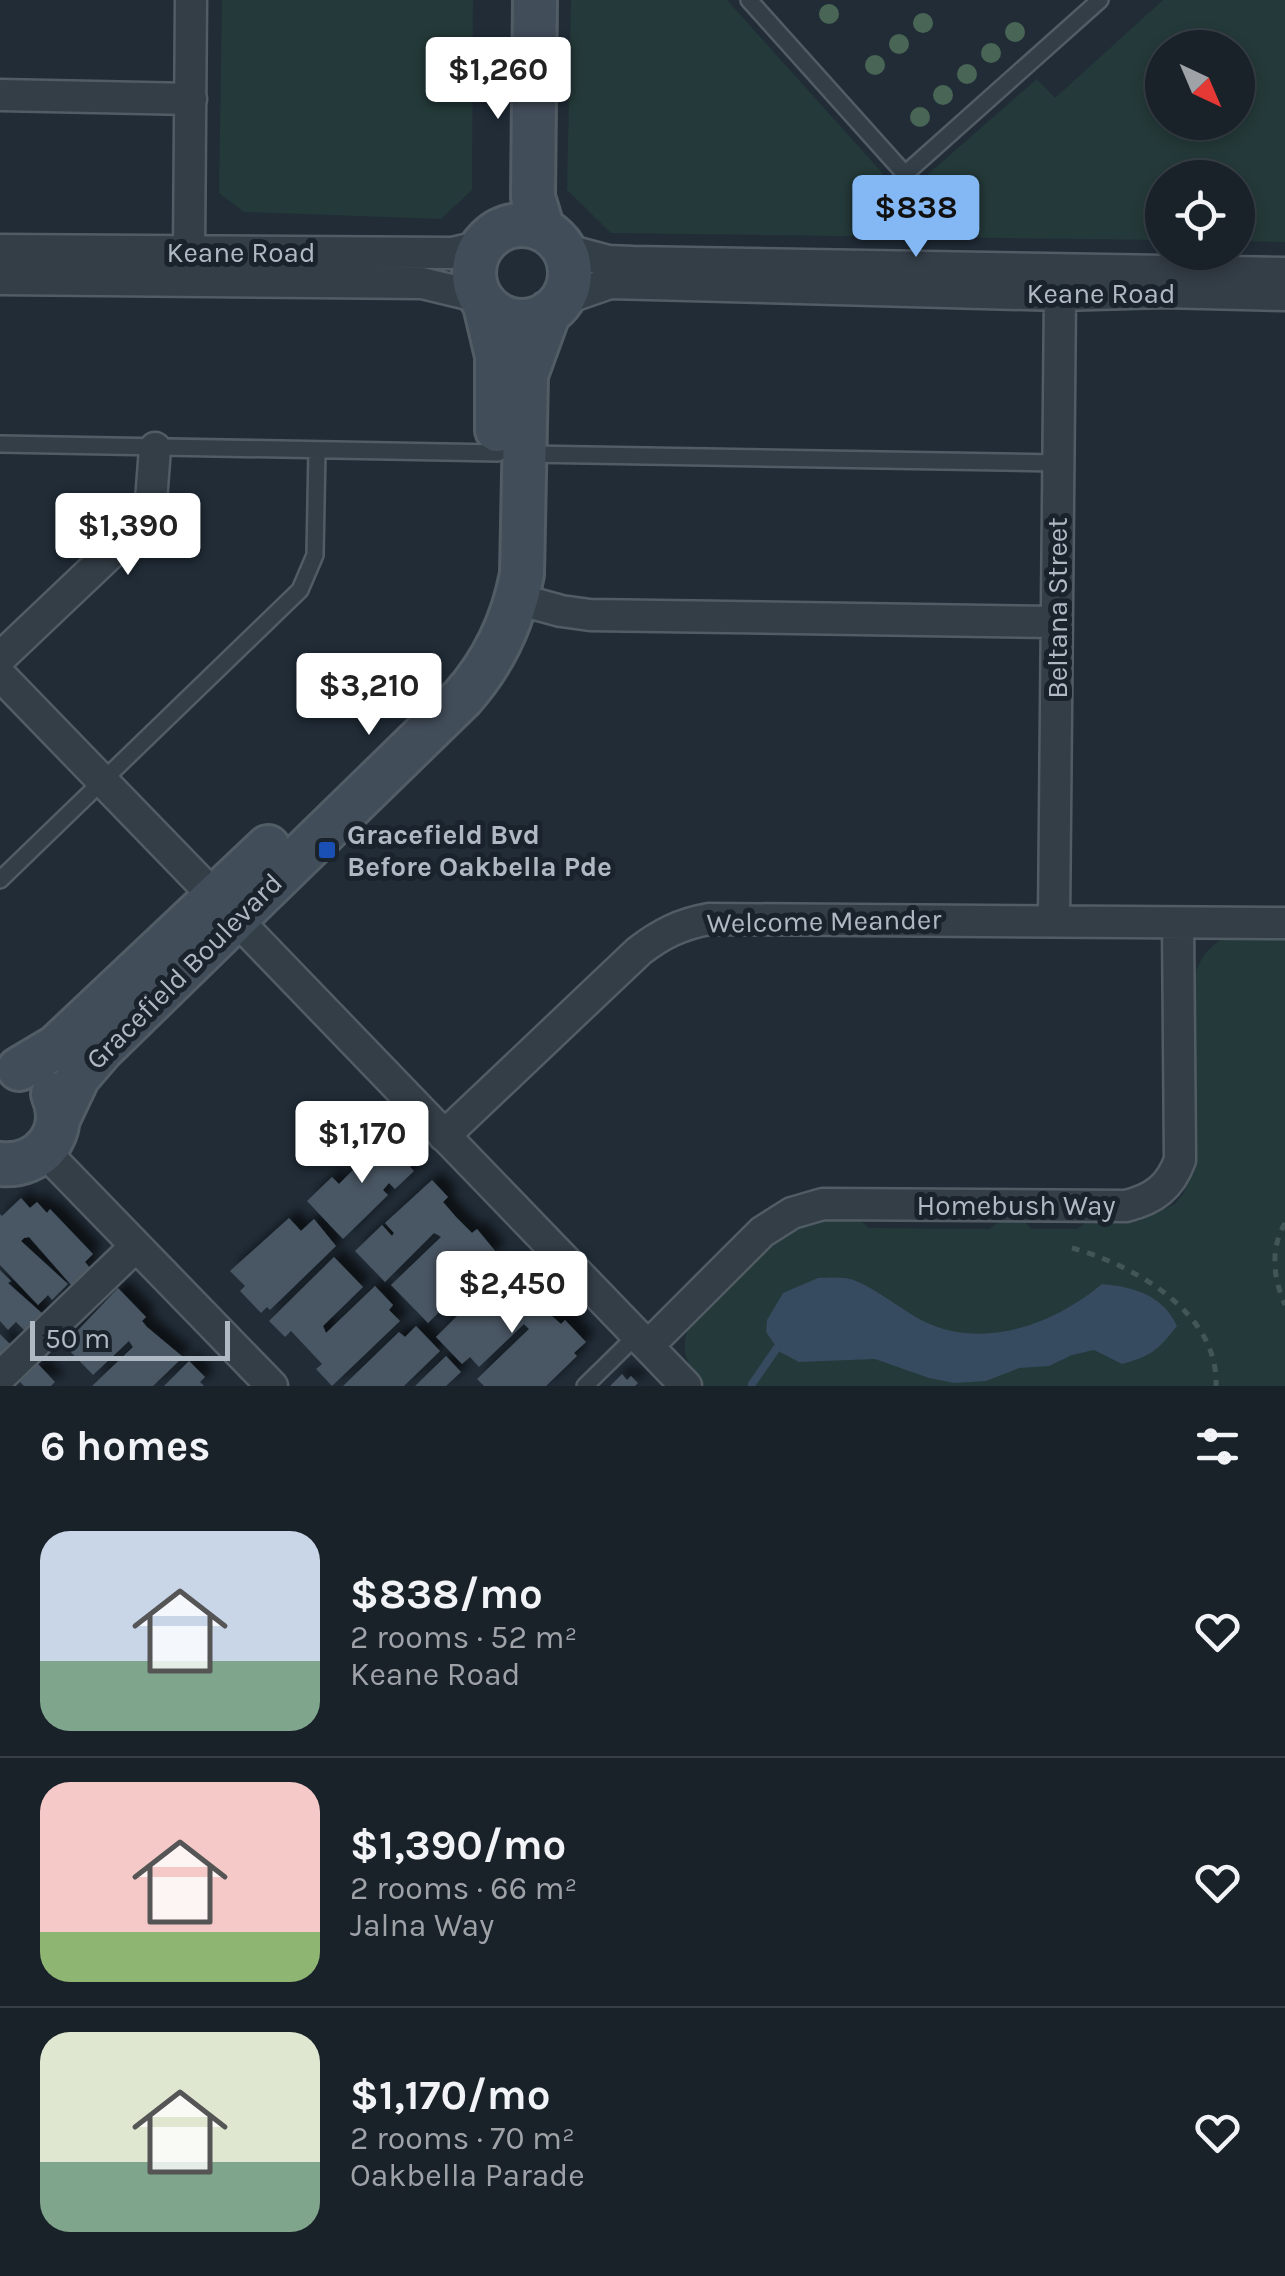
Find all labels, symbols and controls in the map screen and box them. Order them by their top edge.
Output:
north arrow [1145,30,1255,140]
map controls [1145,30,1255,270]
pin: $1,260 [417,37,579,122]
text: $1,260 [448,51,548,88]
button: locate [1145,160,1255,270]
pin: $838 [857,175,975,260]
text: $838 [874,189,958,226]
street label: Keane Road [166,236,316,269]
street label: Keane Road [1026,277,1176,310]
pin: $1,390 [47,493,209,578]
text: $1,390 [77,507,179,544]
street label: Beltana Street [1041,517,1074,699]
pin: $3,210 [288,653,450,738]
text: $3,210 [318,667,420,704]
place label: Gracefield Bvd Before Oakbella Pde [347,818,612,883]
marker: Gracefield Bvd Before Oakbella Pde [316,839,338,861]
street label: Gracefield Boulevard [79,866,289,1076]
street label: Welcome Meander [706,902,943,940]
pin: $1,170 [281,1101,443,1186]
text: $1,170 [317,1115,407,1152]
street label: Homebush Way [917,1189,1115,1222]
pin: $2,450 [431,1251,593,1336]
text: $2,450 [458,1265,566,1302]
scale bar [30,1316,230,1360]
text: 50 m [45,1322,110,1355]
icon: filters [1190,1419,1245,1474]
text: 6 homes [40,1421,210,1471]
text: $838/mo [350,1569,543,1619]
icon: home [120,1571,240,1691]
icon: heart [1190,1604,1245,1659]
text: 2 rooms · 52 m² [350,1619,577,1656]
text: Keane Road [350,1656,521,1693]
text: $1,390/mo [350,1820,566,1870]
icon: home [120,1822,240,1942]
icon: heart [1190,1855,1245,1910]
text: 2 rooms · 66 m² [350,1870,577,1907]
text: Jalna Way [350,1907,494,1944]
text: $1,170/mo [350,2070,550,2120]
icon: home [120,2072,240,2192]
icon: heart [1190,2105,1245,2160]
text: 2 rooms · 70 m² [350,2120,575,2157]
text: Oakbella Parade [350,2157,585,2194]

